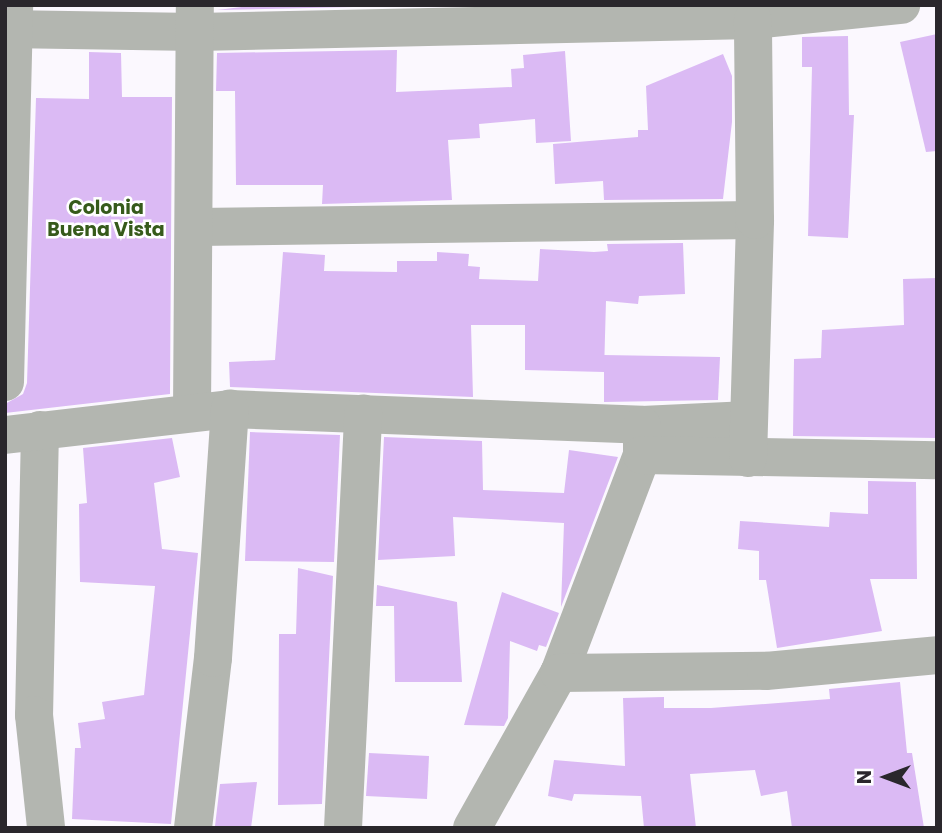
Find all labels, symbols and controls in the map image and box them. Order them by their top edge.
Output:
district label: Colonia Buena Vista [47,197,165,241]
north arrow [851,742,921,812]
text: N [851,770,878,784]

